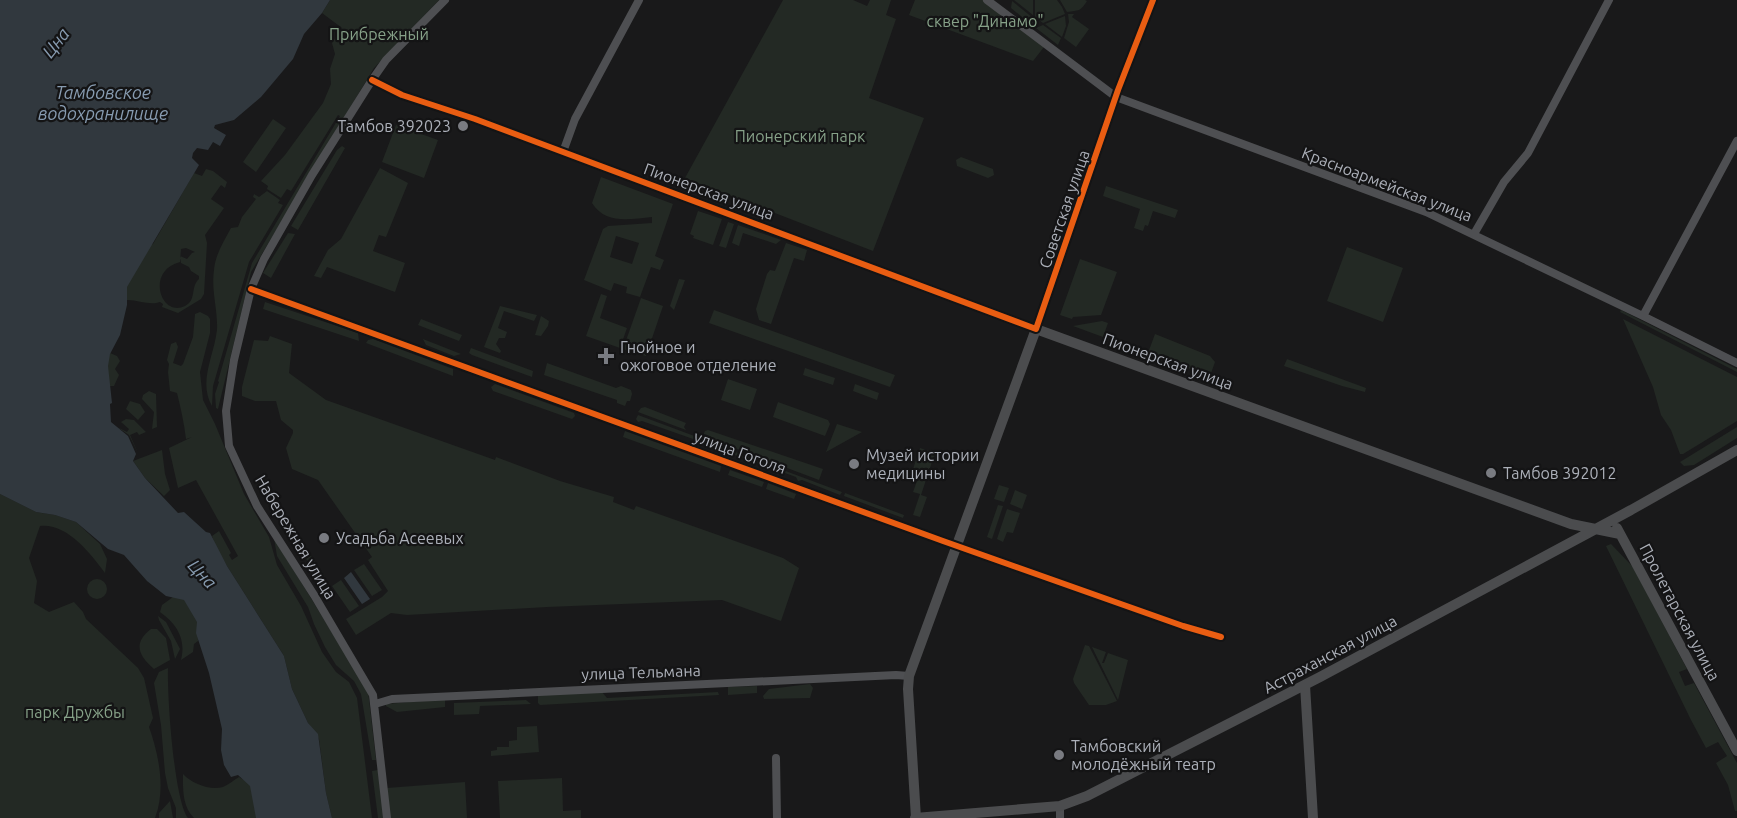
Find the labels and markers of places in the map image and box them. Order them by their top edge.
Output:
place label: Тамбов 392023 [338,117,451,135]
marker: Тамбов 392023 [456,119,470,133]
place label: Гнойное и ожоговое отделение [620,338,777,374]
marker: Гнойное и ожоговое отделение [597,347,615,365]
place label: Музей истории медицины [866,446,979,482]
marker: Музей истории медицины [847,457,861,471]
place label: Тамбов 392012 [1503,464,1617,482]
marker: Тамбов 392012 [1484,466,1498,480]
place label: Усадьба Асеевых [336,529,463,547]
marker: Усадьба Асеевых [317,531,331,545]
place label: Тамбовский молодёжный театр [1071,737,1216,773]
marker: Тамбовский молодёжный театр [1052,748,1066,762]

